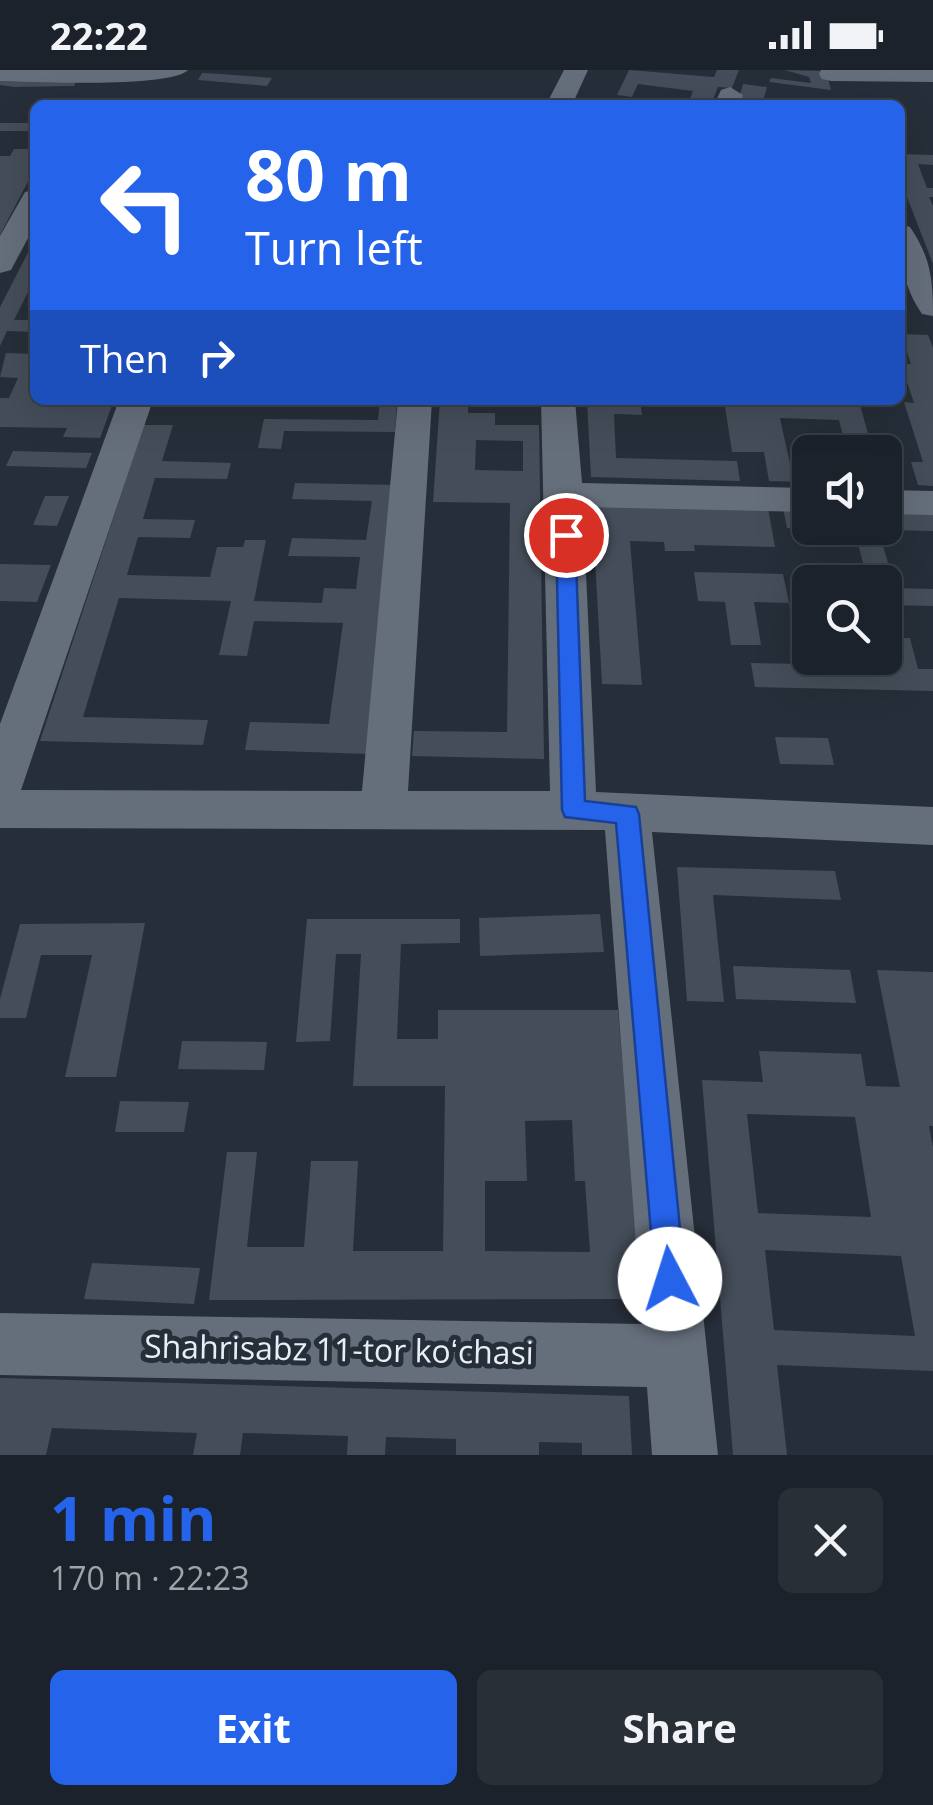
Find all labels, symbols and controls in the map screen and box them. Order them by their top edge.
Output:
text: 22:22 [50,9,148,61]
text: 80 m [245,126,412,222]
icon: left [80,140,210,270]
text: Turn left [245,217,423,278]
icon: right [189,330,244,385]
text: Then [80,332,169,384]
map controls [792,435,902,675]
button: sound [792,435,902,545]
pin [524,493,609,578]
icon: arrive [539,508,594,563]
button: search [792,565,902,675]
position arrow [618,1227,722,1331]
street label: Shahrisabz 11-tor koʻchasi [144,1324,534,1373]
text: 1 min [50,1477,217,1559]
button: close [778,1488,883,1593]
text: 170 m · 22:23 [50,1556,249,1599]
button: Exit [50,1670,457,1785]
button: Share [477,1670,883,1785]

